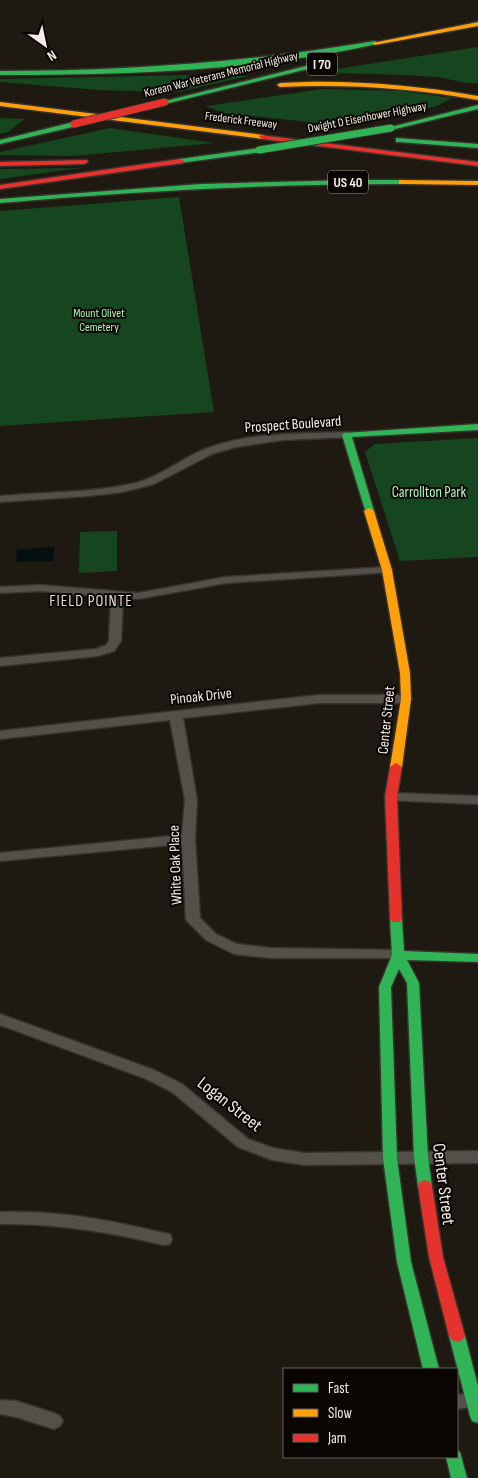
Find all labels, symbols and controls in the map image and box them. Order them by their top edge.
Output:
north arrow [20,20,70,70]
text: N [44,46,60,65]
street label: Korean War Veterans Memorial Highway [143,48,300,101]
road number: I 70 [307,52,337,76]
street label: Dwight D Eisenhower Highway [306,99,428,136]
street label: Frederick Freeway [204,109,278,132]
road number: US 40 [328,170,368,193]
park label: Mount Olivet Cemetery [73,306,125,335]
street label: Prospect Boulevard [244,412,342,437]
park label: Carrollton Park [392,483,466,502]
district label: FIELD POINTE [49,592,133,611]
street label: Pinoak Drive [169,684,233,709]
street label: Center Street [373,685,400,755]
street label: White Oak Place [165,825,186,905]
street label: Logan Street [193,1073,267,1136]
street label: Center Street [428,1142,459,1227]
legend [283,1368,458,1458]
text: Fast [328,1379,350,1398]
text: Slow [328,1404,352,1423]
text: Jam [327,1429,346,1448]

